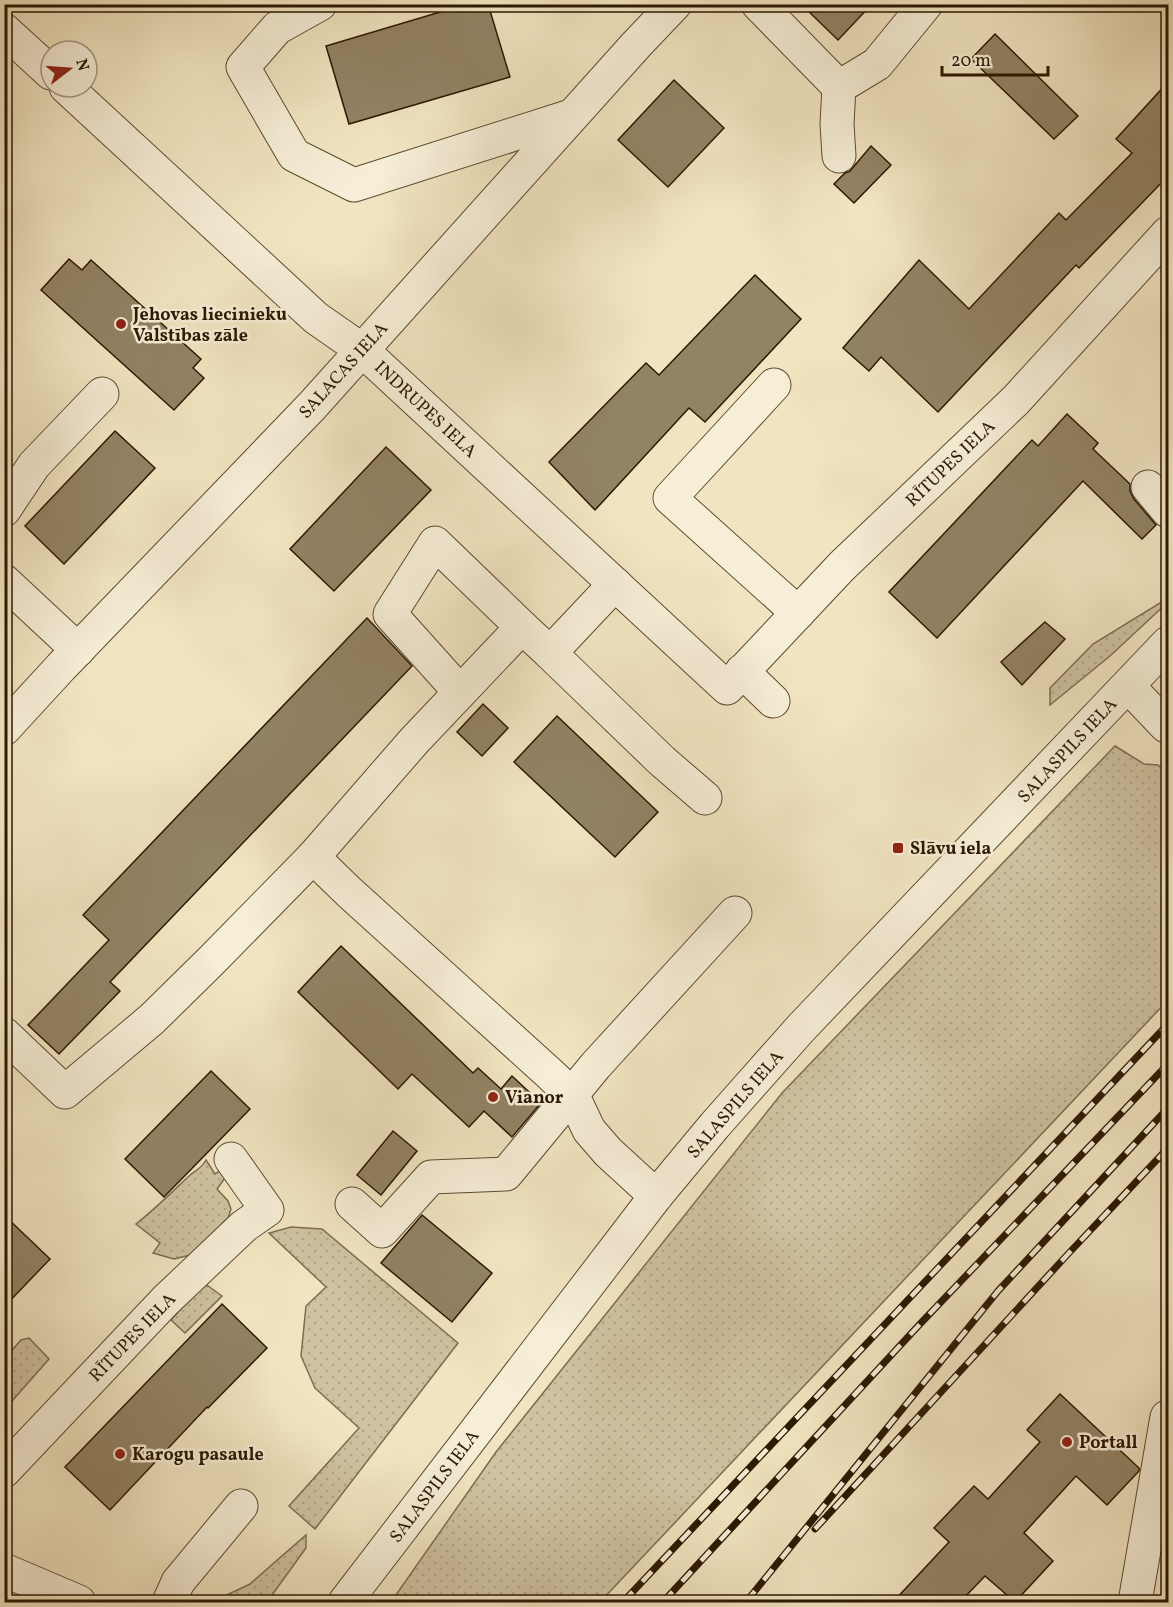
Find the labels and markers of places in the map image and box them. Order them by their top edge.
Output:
place label: Jehovas liecinieku Valstības zāle [132,303,287,349]
marker: Jehovas liecinieku Valstības zāle [114,317,128,331]
place label: Slāvu iela [910,837,991,862]
marker: Slāvu iela [891,841,905,855]
place label: Vianor [505,1086,564,1111]
marker: Vianor [486,1090,500,1104]
place label: Portall [1079,1431,1138,1456]
marker: Portall [1060,1435,1074,1449]
place label: Karogu pasaule [132,1443,264,1468]
marker: Karogu pasaule [113,1447,127,1461]

